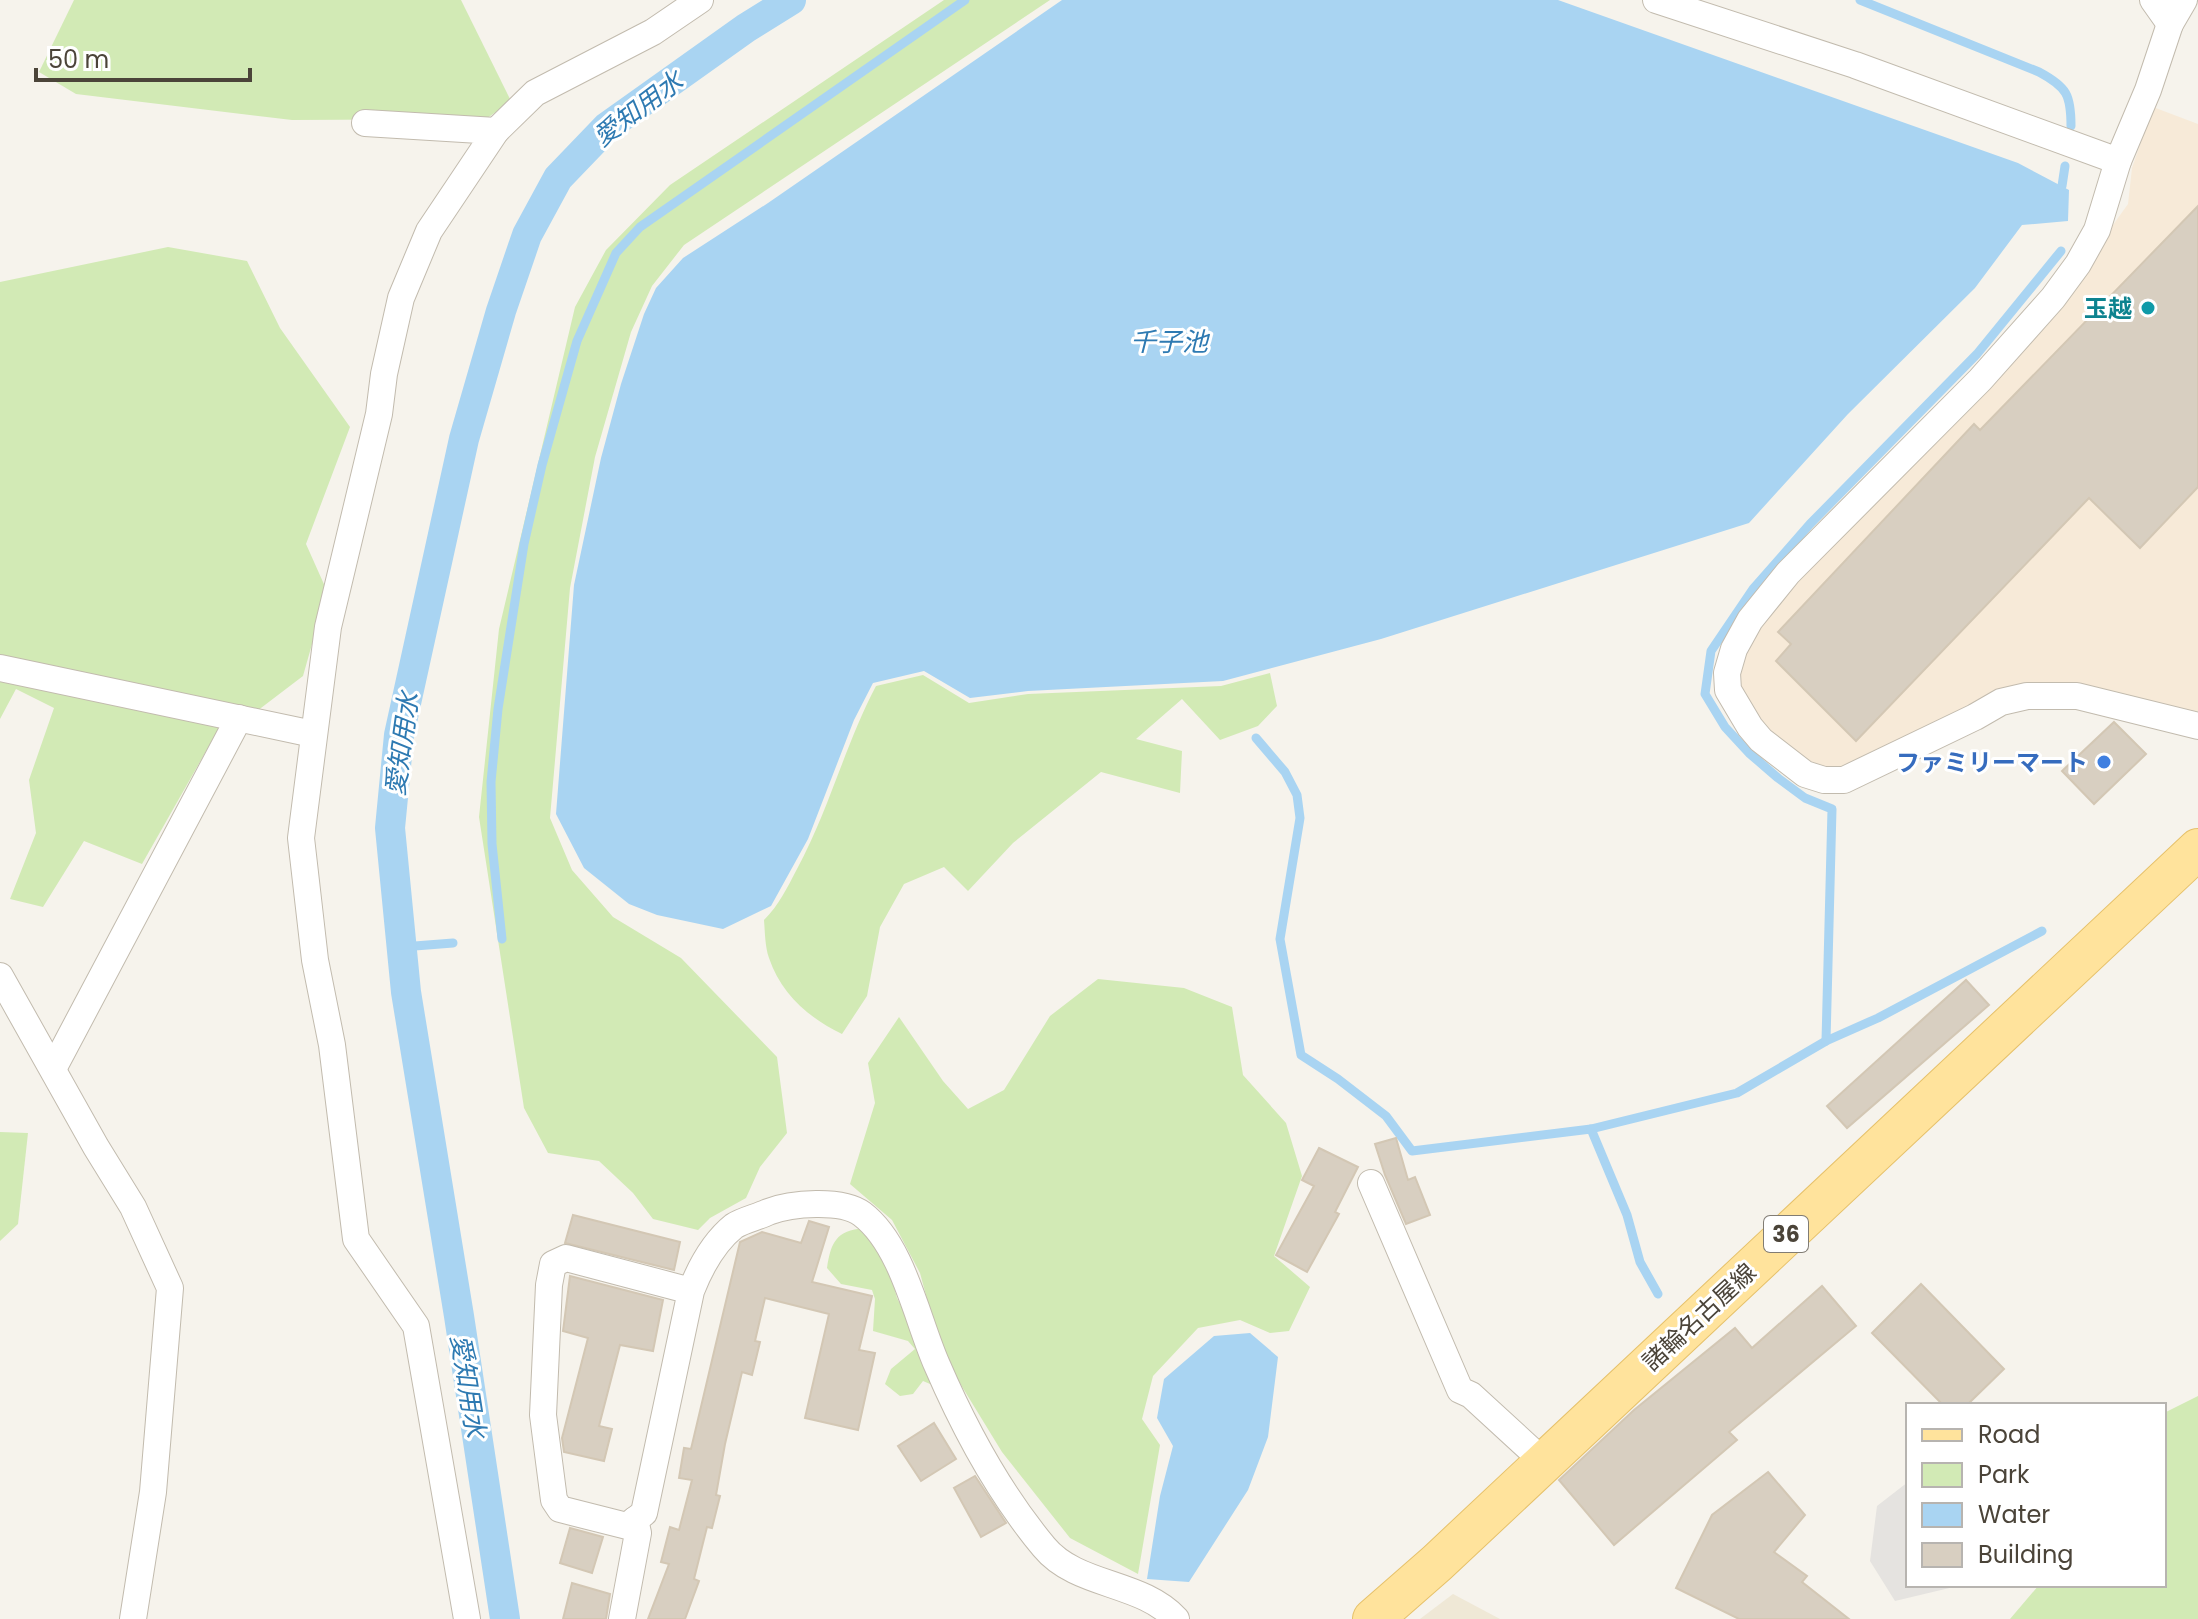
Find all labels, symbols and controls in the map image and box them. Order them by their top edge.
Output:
scale bar [36,32,250,82]
text: 50 m [48,43,109,76]
water label: 愛知用水 [586,62,693,155]
place label: 玉越 [2084,292,2132,325]
marker: 玉越 [2139,299,2157,317]
water label: 千子池 [1130,324,1211,360]
water label: 愛知用水 [377,687,427,798]
place label: ファミリーマート [1896,746,2088,779]
marker: ファミリーマート [2095,753,2113,771]
road number: 36 [1764,1216,1808,1252]
street label: 諸輪名古屋線 [1635,1256,1763,1378]
water label: 愛知用水 [442,1332,494,1443]
legend [1906,1403,2166,1587]
text: Road [1978,1418,2040,1451]
text: Park [1978,1458,2030,1491]
text: Water [1978,1498,2050,1531]
text: Building [1978,1538,2074,1571]

